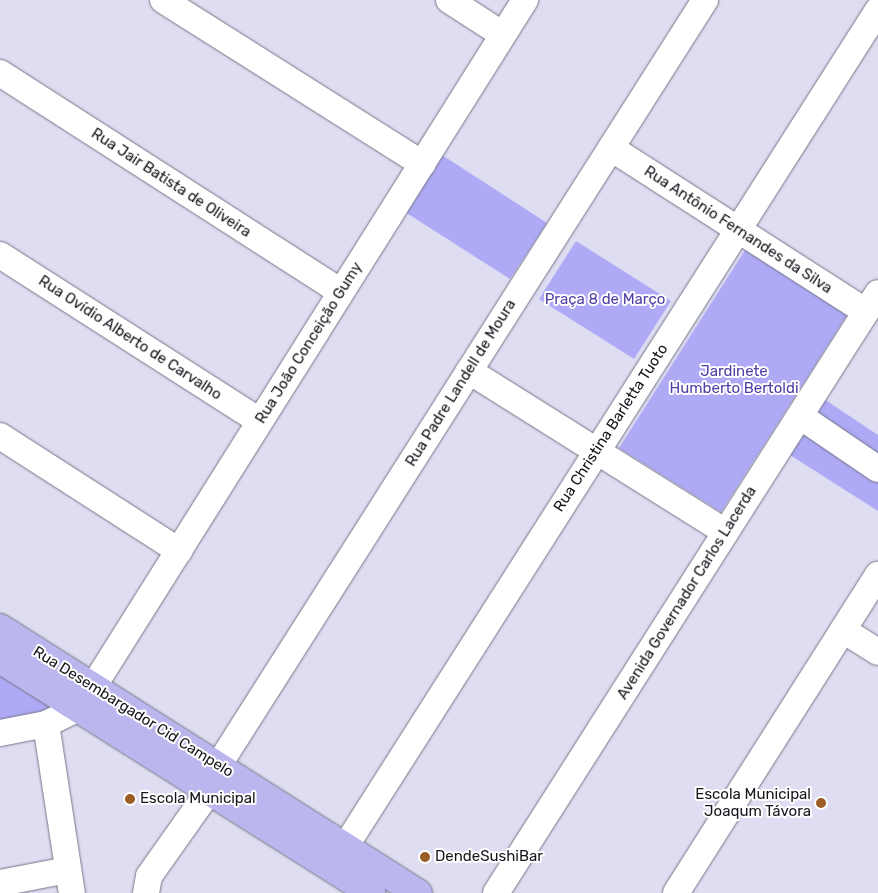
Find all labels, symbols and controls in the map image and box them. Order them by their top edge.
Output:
street label: Rua Jair Batista de Oliveira [88,125,254,241]
street label: Rua Antônio Fernandes da Silva [640,162,836,298]
street label: Rua João Conceição Gumy [252,259,366,427]
street label: Rua Ovídio Alberto de Carvalho [35,272,225,404]
park label: Praça 8 de Março [545,291,665,309]
street label: Rua Padre Landell de Moura [402,296,520,470]
street label: Rua Christina Barletta Tuoto [550,341,672,515]
park label: Jardinete Humberto Bertoldi [669,362,799,397]
street label: Avenida Governador Carlos Lacerda [614,483,760,703]
street label: Rua Desembargador Cid Campelo [29,643,237,781]
place label: Escola Municipal Joaqum Távora [695,785,811,820]
place label: Escola Municipal [140,790,256,808]
marker: Escola Municipal [124,793,136,805]
marker: Escola Municipal Joaqum Távora [815,797,827,809]
place label: DendeSushiBar [435,848,543,866]
marker: DendeSushiBar [419,851,431,863]

